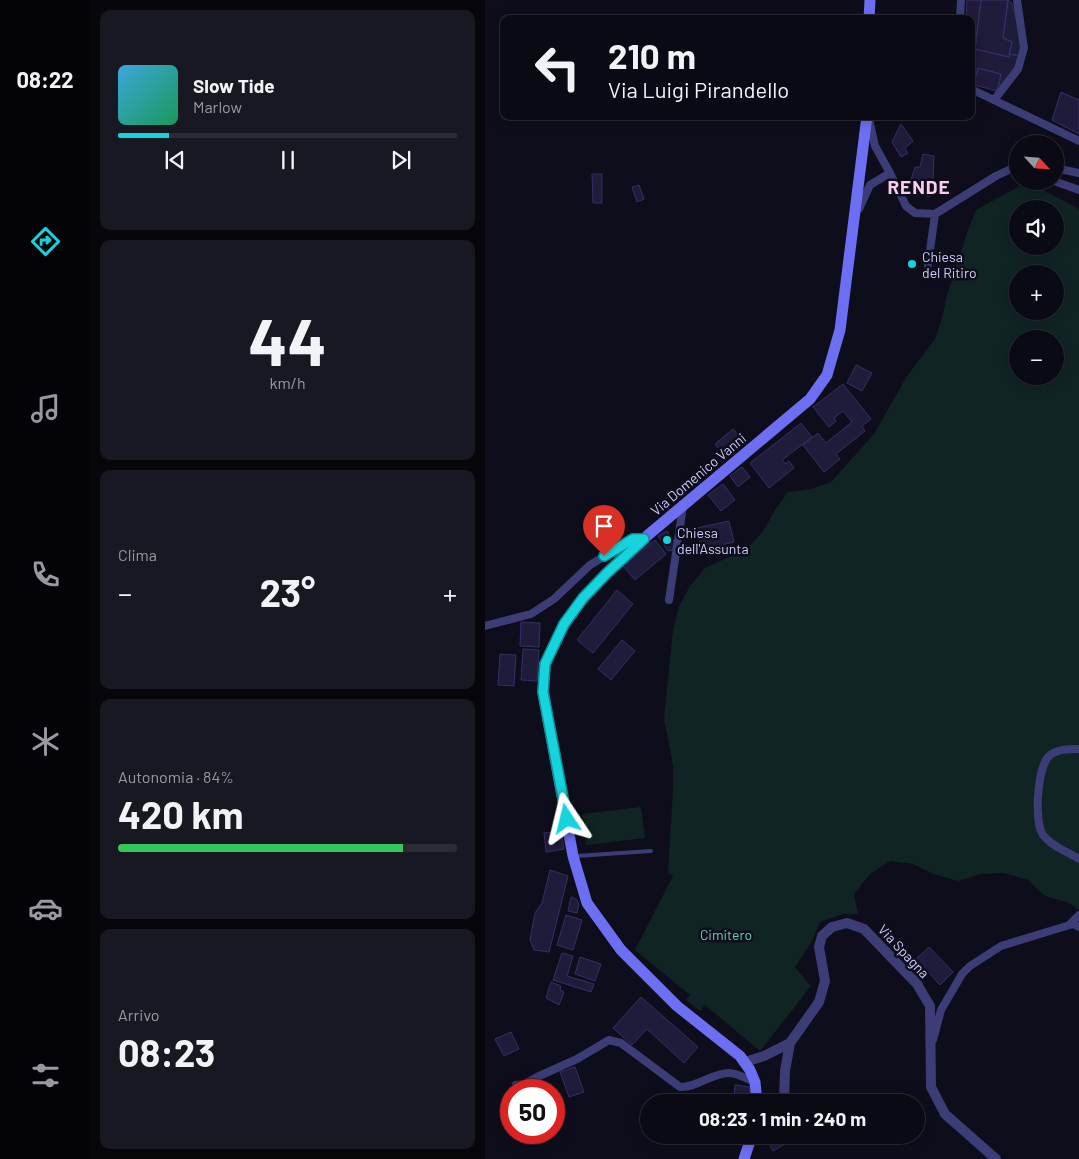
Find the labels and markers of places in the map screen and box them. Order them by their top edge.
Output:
place label: Chiesa del Ritiro [922,248,977,281]
marker: Chiesa del Ritiro [906,258,918,270]
pin [583,505,625,556]
place label: Chiesa dell'Assunta [677,524,749,557]
marker: Chiesa dell'Assunta [661,534,673,546]

